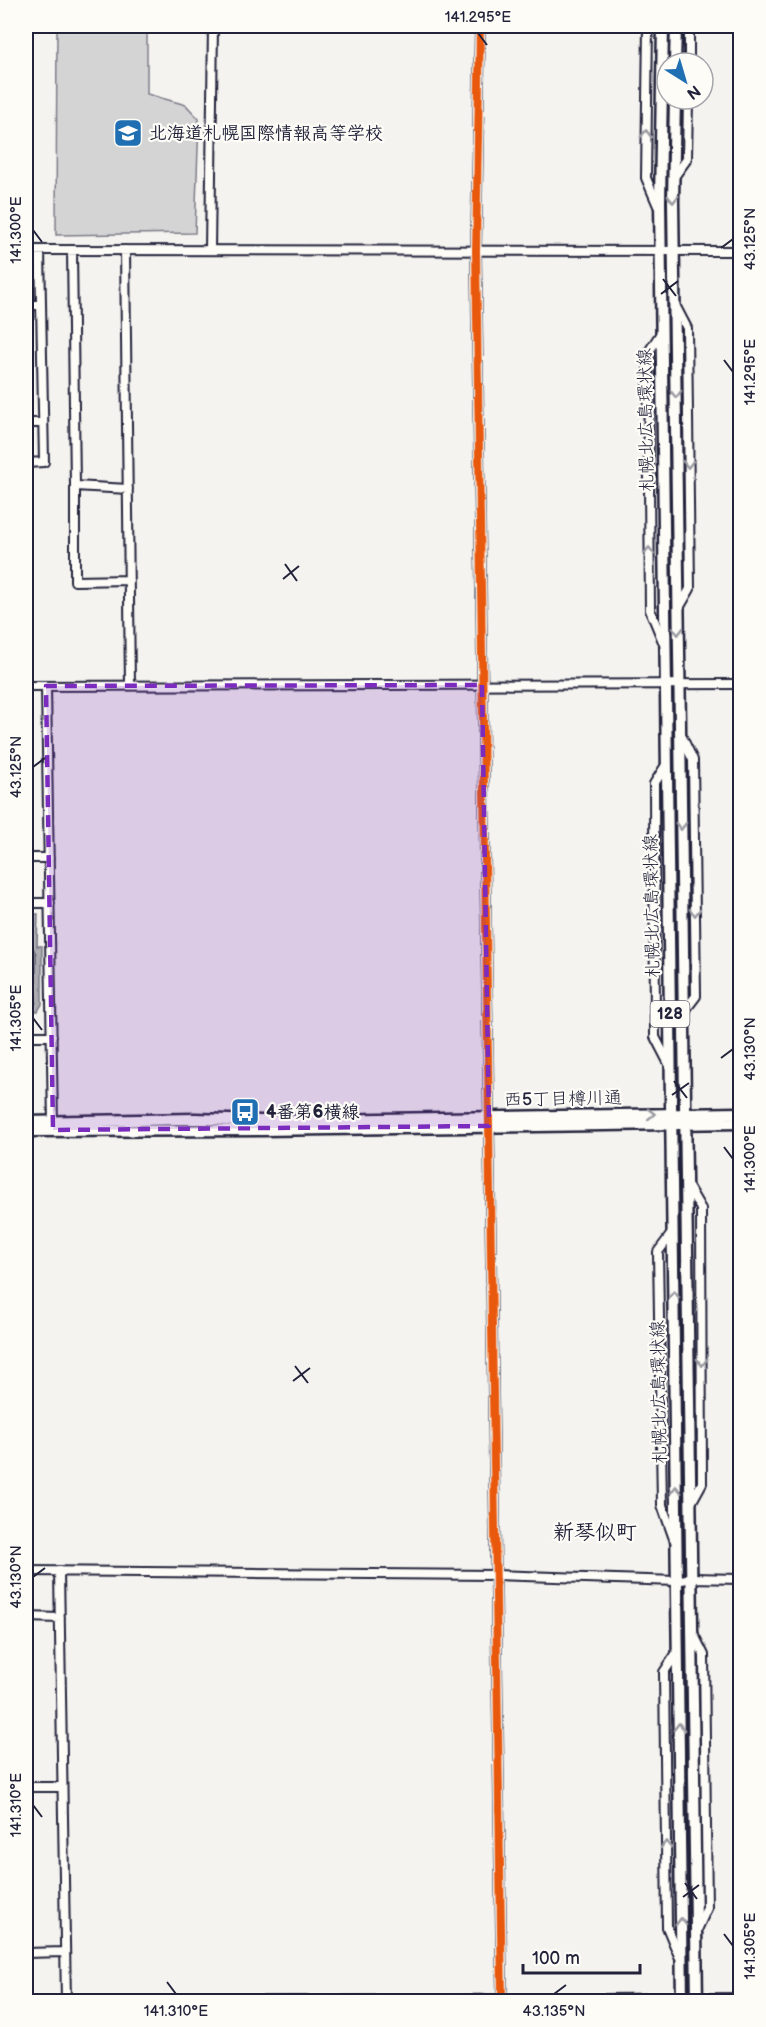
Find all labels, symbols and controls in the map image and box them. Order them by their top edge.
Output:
text: 141.295°E [445,8,511,27]
north arrow [655,51,715,111]
text: N [683,81,704,103]
school or university icon: 北海道札幌国際情報高等学校 [112,117,144,149]
place label: 北海道札幌国際情報高等学校 [149,123,383,144]
one-way arrow [640,129,652,138]
one-way arrow [667,195,679,204]
text: 141.300°E [7,196,26,264]
text: 43.125°N [741,208,760,270]
text: 141.295°E [741,339,760,405]
street label: 札幌北広島環状線 [634,348,658,492]
one-way arrow [669,390,682,399]
one-way arrow [682,459,695,468]
one-way arrow [643,546,655,555]
one-way arrow [672,627,685,636]
text: 43.125°N [7,736,26,798]
one-way arrow [675,822,687,831]
street label: 札幌北広島環状線 [640,834,664,978]
one-way arrow [689,908,701,917]
text: 141.305°E [7,984,26,1051]
road number: 128 [650,1001,690,1027]
text: 43.130°N [741,1017,760,1081]
street label: 西5丁目樽川通 [504,1087,622,1111]
bus stop icon: 4番第6横線 [229,1096,261,1128]
place label: 4番第6横線 [266,1102,360,1123]
one-way arrow [646,1108,655,1120]
text: 141.300°E [741,1125,760,1193]
one-way arrow [668,1291,680,1300]
street label: 札幌北広島環状線 [647,1320,671,1464]
one-way arrow [696,1357,708,1366]
one-way arrow [670,1486,682,1495]
district label: 新琴似町 [553,1520,637,1545]
text: 43.130°N [7,1545,26,1609]
one-way arrow [673,1723,685,1732]
text: 141.310°E [7,1773,26,1837]
one-way arrow [660,1840,672,1849]
text: 141.305°E [741,1912,760,1979]
one-way arrow [675,1918,688,1927]
scale bar [523,1937,640,1975]
text: 100 m [532,1948,580,1969]
text: 141.310°E [144,2002,208,2021]
text: 43.135°N [523,2002,585,2021]

